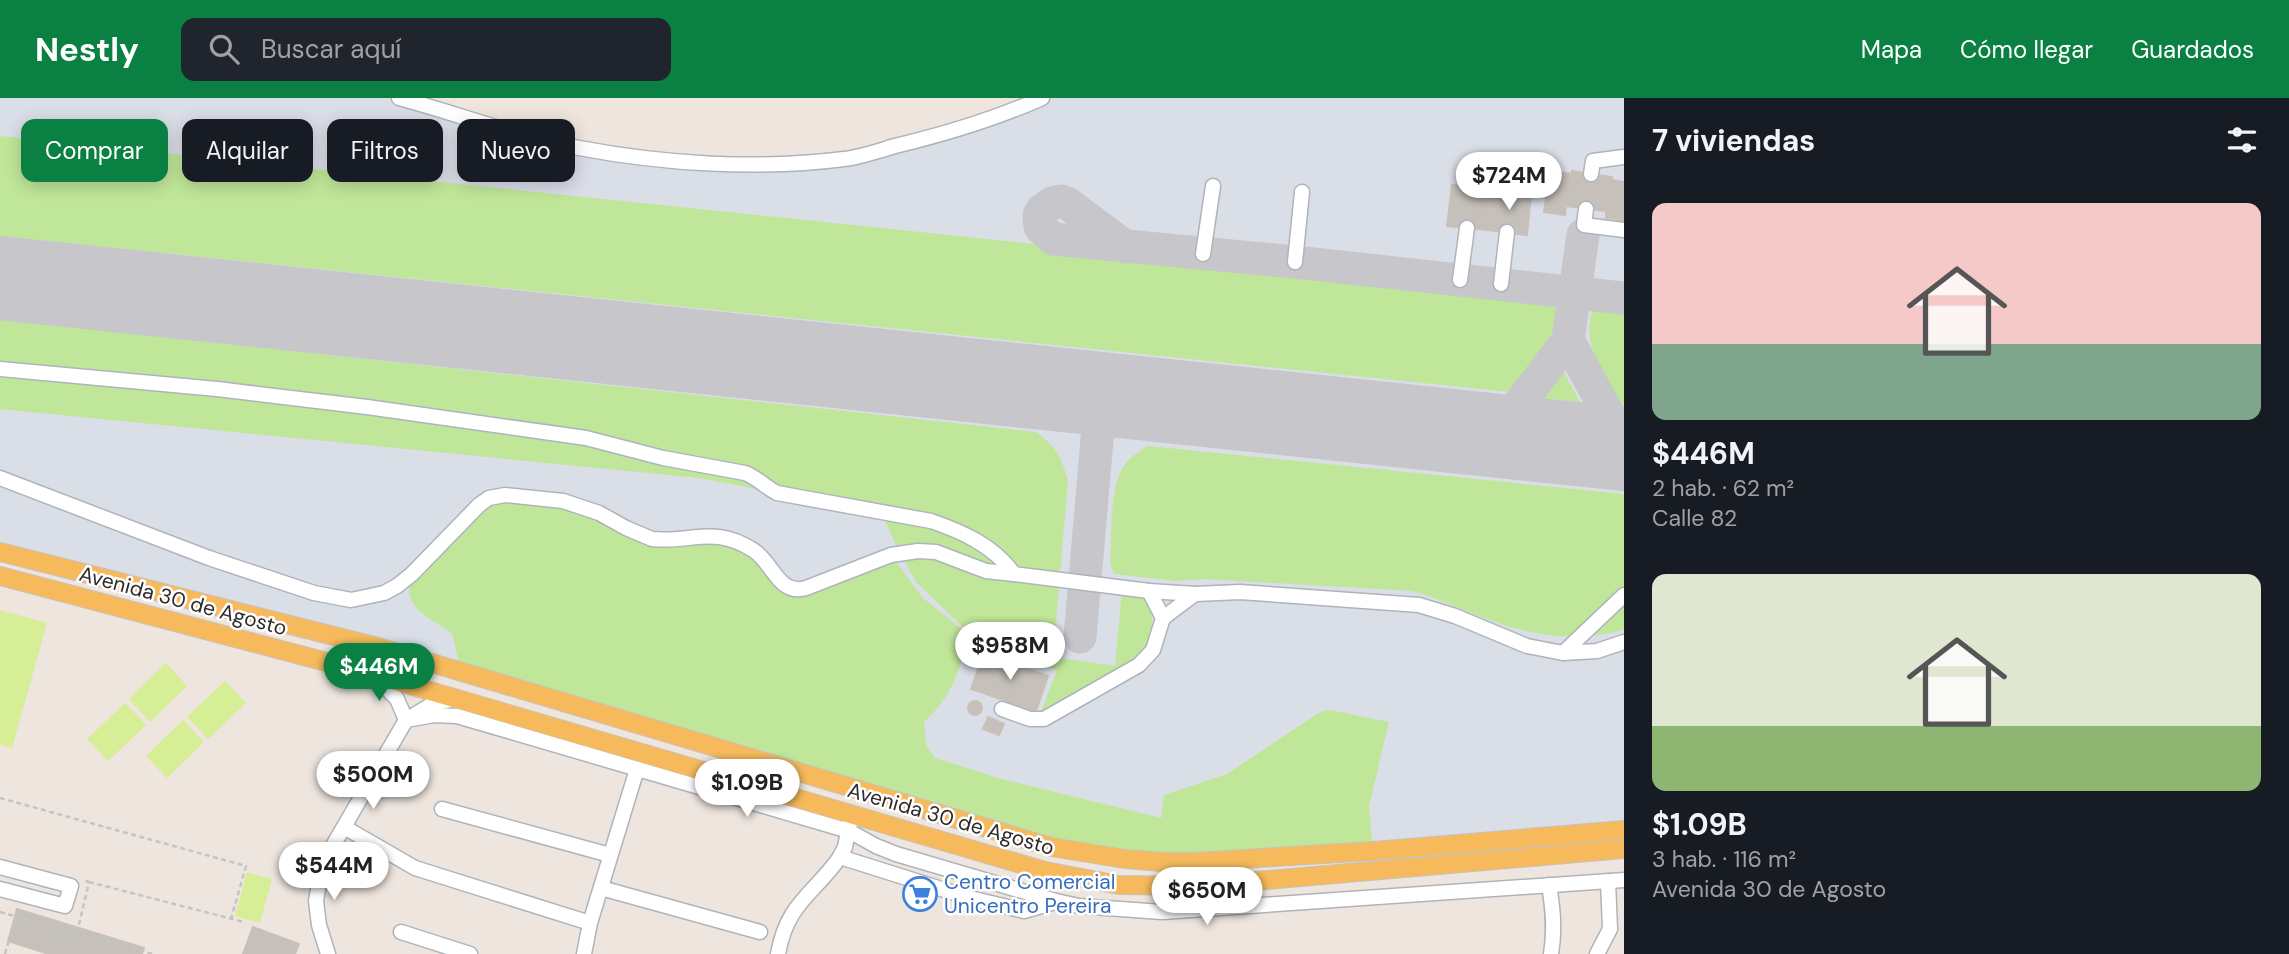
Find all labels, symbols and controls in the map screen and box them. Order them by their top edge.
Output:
search box [181,18,671,81]
text: Nestly [35,28,139,71]
icon: search [205,30,243,68]
text: Buscar aquí [261,32,401,66]
text: Mapa [1861,34,1922,65]
text: Cómo llegar [1960,34,2093,65]
text: Guardados [2131,34,2254,65]
chip: Comprar [21,119,168,182]
chip: Alquilar [182,119,313,182]
chip: Filtros [327,119,443,182]
chip: Nuevo [457,119,575,182]
text: 7 viviendas [1652,121,1815,160]
icon: filters [2223,121,2261,159]
pin: $724M [1460,152,1558,212]
text: $724M [1472,160,1546,190]
icon: home [1894,248,2020,374]
text: $446M [1652,434,1755,473]
text: 2 hab. · 62 m² [1652,473,1794,503]
text: Calle 82 [1652,503,1737,533]
street label: Avenida 30 de Agosto [76,560,290,642]
icon: home [1894,619,2020,745]
pin: $958M [961,622,1059,682]
text: $958M [971,630,1049,660]
pin: $446M [330,644,428,703]
text: $446M [340,651,418,681]
pin: $500M [324,752,422,811]
text: $500M [333,759,413,789]
pin: $1.09B [690,760,804,819]
text: $1.09B [711,767,783,797]
street label: Avenida 30 de Agosto [844,776,1058,862]
text: $1.09B [1652,805,1747,844]
pin: $544M [285,842,383,902]
text: 3 hab. · 116 m² [1652,844,1796,874]
text: $544M [295,850,373,880]
place label: Centro Comercial Unicentro Pereira [944,868,1115,920]
pin: $650M [1158,868,1256,927]
text: Avenida 30 de Agosto [1652,874,1886,904]
supermarket icon: Centro Comercial Unicentro Pereira [901,875,939,913]
text: $650M [1168,875,1246,905]

